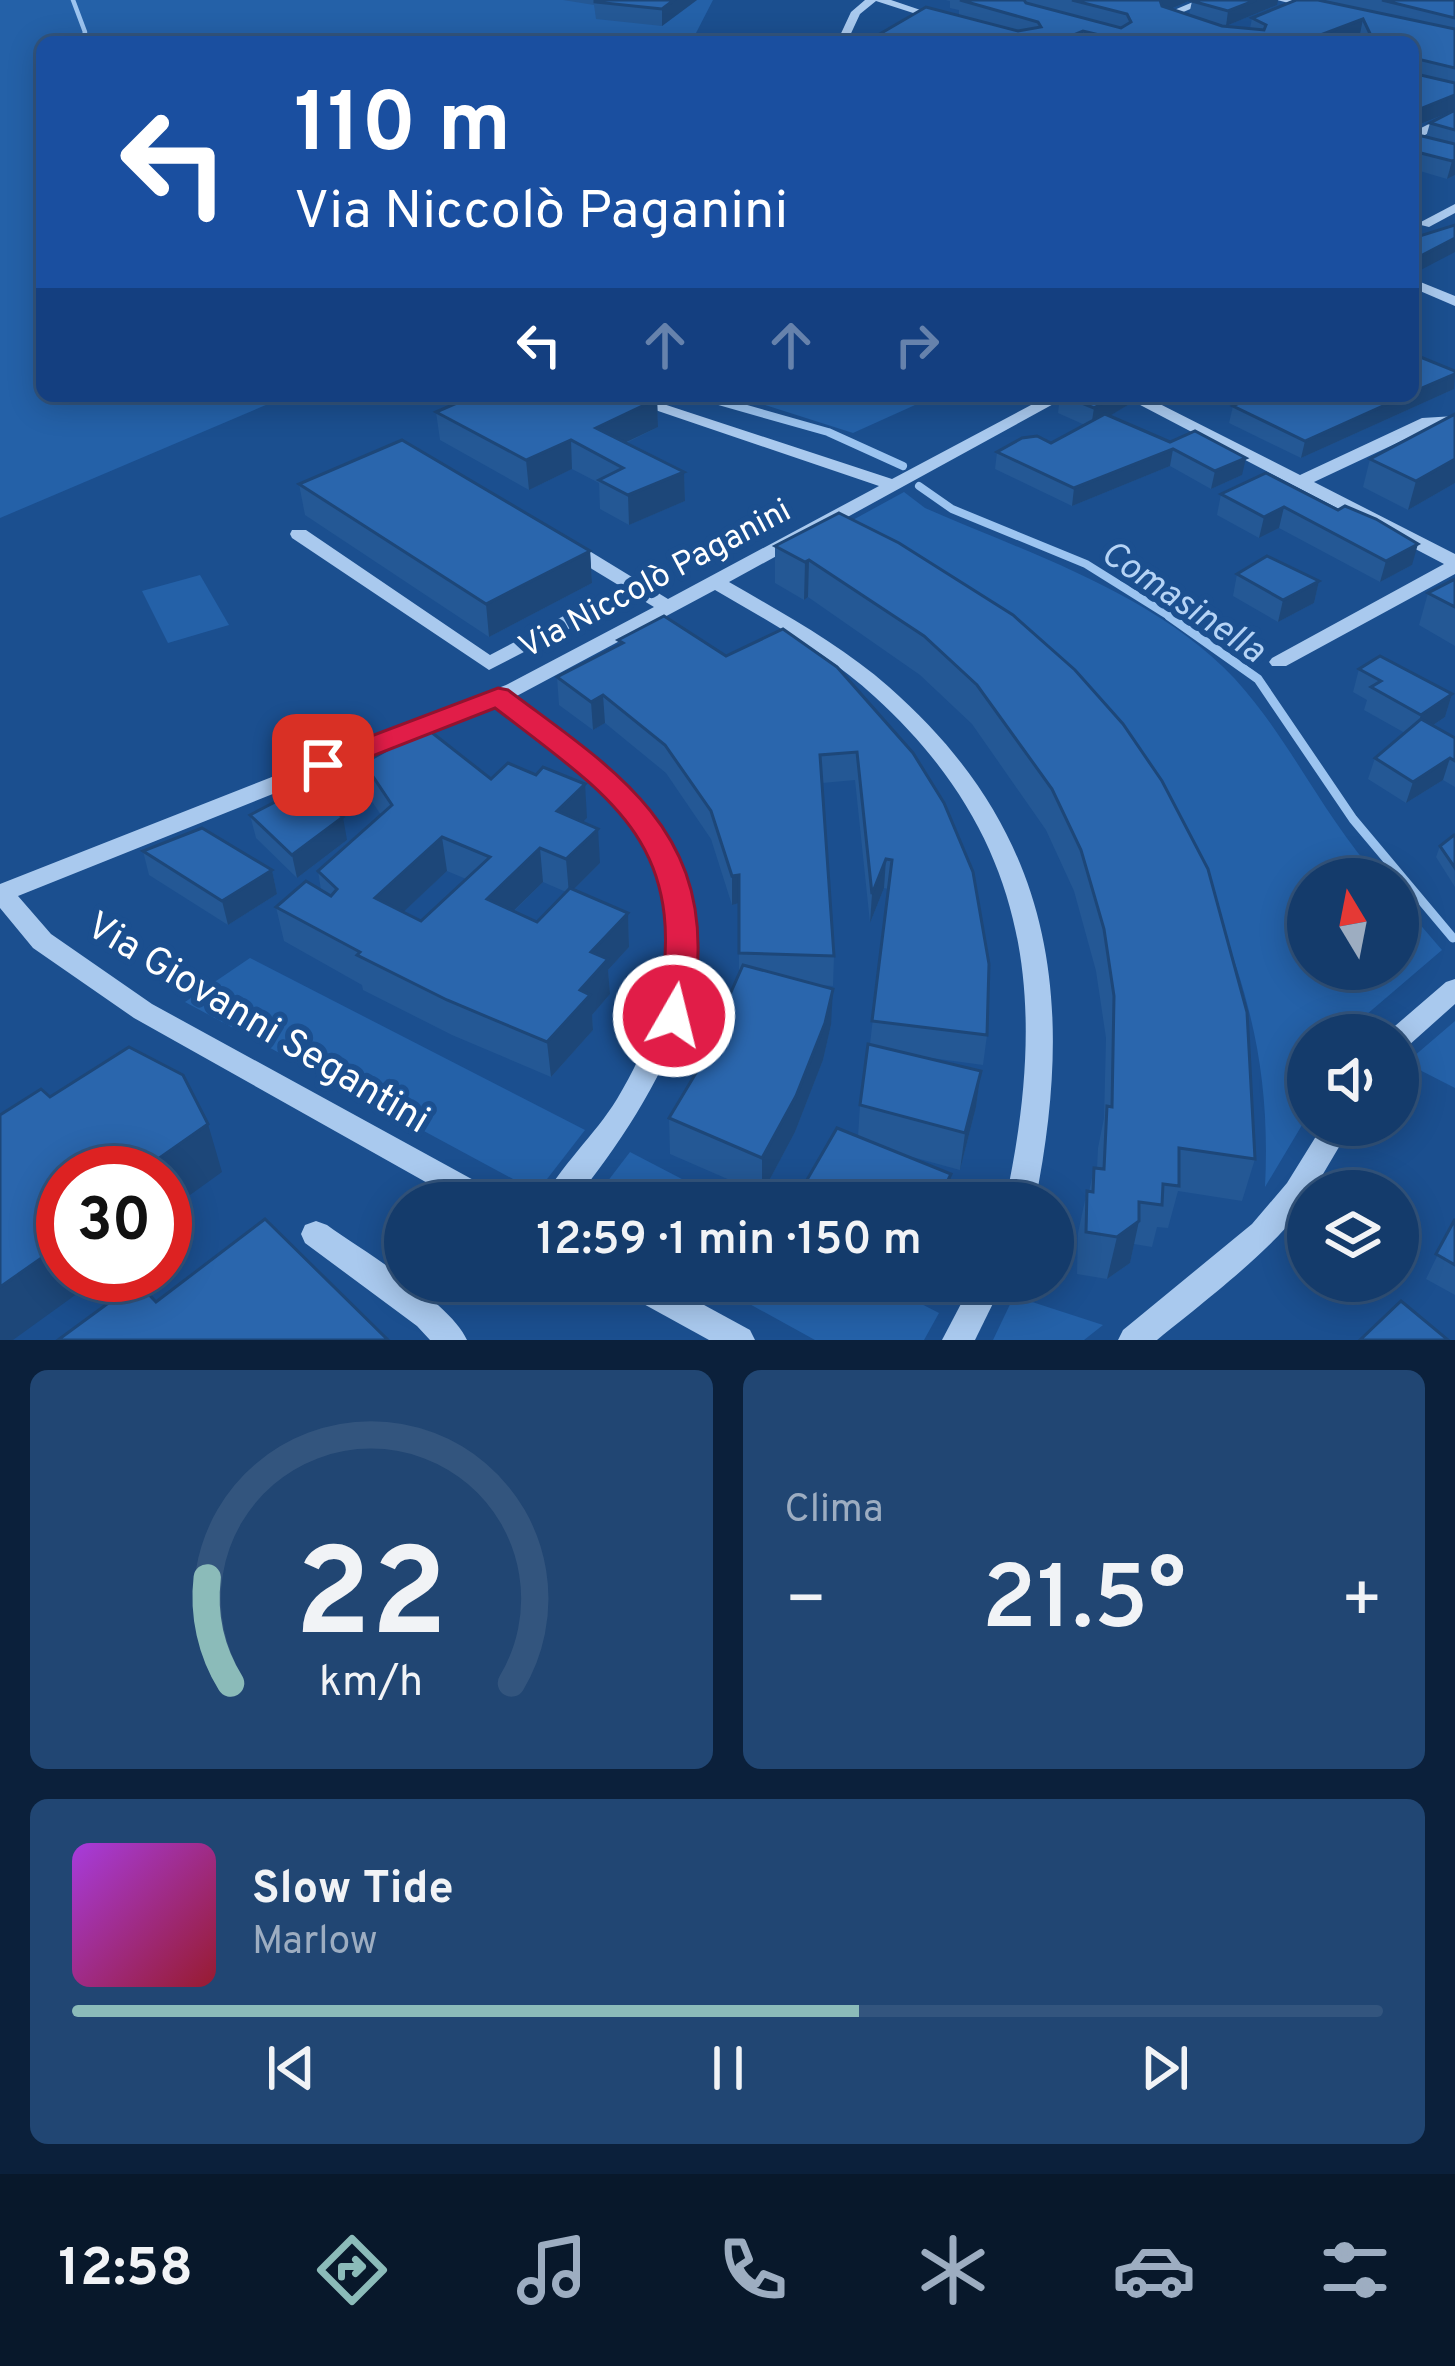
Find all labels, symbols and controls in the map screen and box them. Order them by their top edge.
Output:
text: 110 m [294,75,511,181]
icon: left [96,84,252,240]
text: Via Niccolò Paganini [294,179,788,248]
icon: left [506,312,572,378]
icon: ahead [632,312,698,378]
icon: ahead [758,312,824,378]
icon: right [884,312,950,378]
street label: Via Niccolò Paganini [513,491,799,670]
water label: Comasinella [1091,531,1273,675]
pin [272,714,374,816]
icon: arrive [290,732,356,798]
north arrow [1287,858,1419,990]
map controls [1287,858,1419,1302]
street label: Via Giovanni Segantini [76,903,437,1147]
position arrow [611,953,737,1079]
button: sound [1287,1014,1419,1146]
speed limit sign: 30 [36,1146,192,1302]
button: layers [1287,1170,1419,1302]
text: 12:59 · 1 min · 150 m [536,1213,922,1270]
text: Clima [785,1487,884,1536]
text: 22 [295,1522,448,1680]
text: 21.5° [982,1547,1186,1660]
text: − [785,1562,827,1645]
text: + [1340,1562,1383,1645]
text: km/h [319,1656,423,1710]
text: Slow Tide [252,1862,454,1919]
text: Marlow [252,1919,378,1968]
icon: previous [258,2035,324,2101]
icon: pause [695,2035,761,2101]
icon: next [1132,2035,1198,2101]
icon: directions [310,2228,394,2312]
icon: music [510,2228,594,2312]
icon: phone [711,2228,795,2312]
icon: climate [911,2228,995,2312]
icon: car [1112,2228,1196,2312]
icon: filters [1313,2228,1397,2312]
text: 12:58 [58,2236,193,2305]

